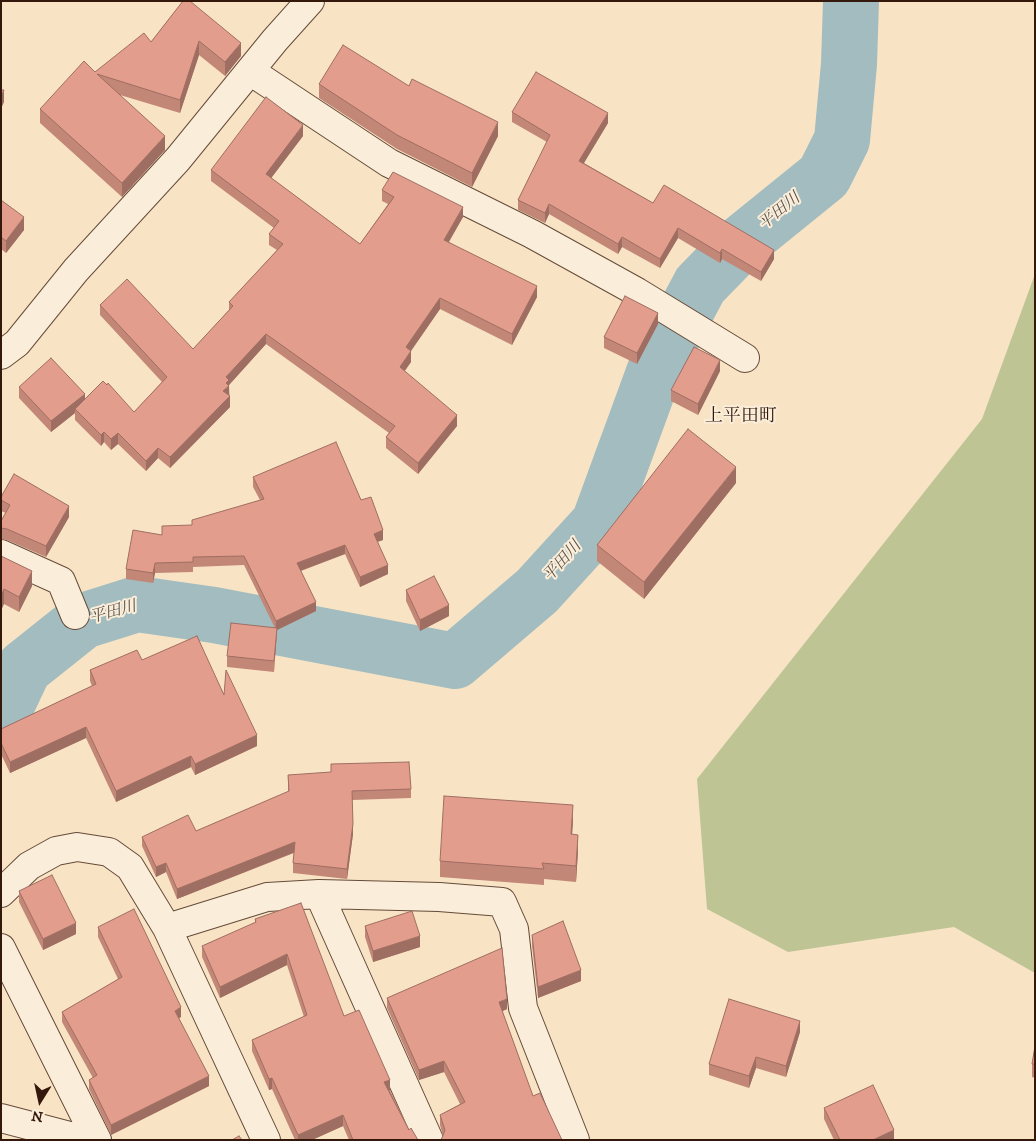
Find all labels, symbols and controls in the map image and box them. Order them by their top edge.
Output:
water label: 平田川 [755,189,805,235]
district label: 上平田町 [705,406,777,428]
water label: 平田川 [540,538,586,586]
water label: 平田川 [87,598,139,628]
north arrow [15,1076,65,1126]
text: N [30,1106,45,1126]

